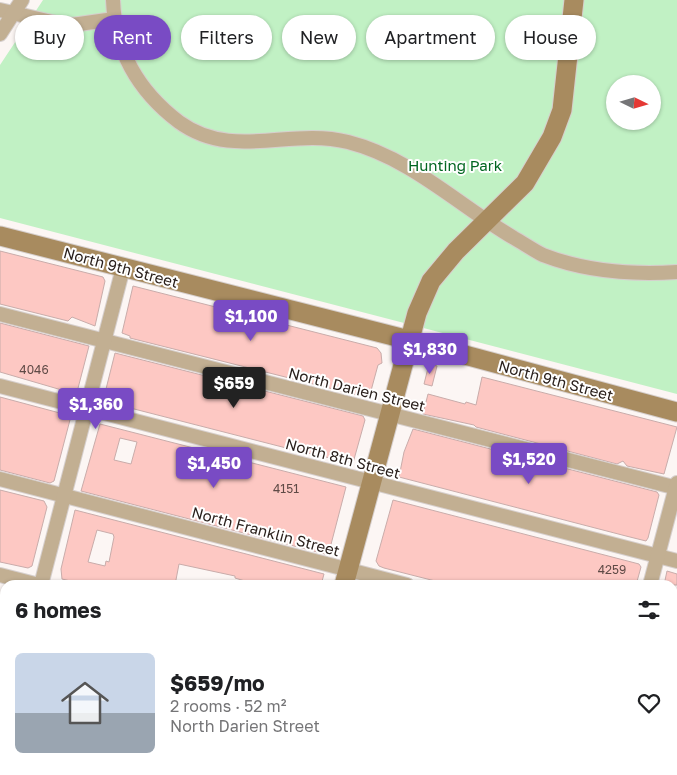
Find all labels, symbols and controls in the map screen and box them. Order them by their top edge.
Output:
chip: Buy [15,15,84,60]
chip: Rent [94,15,171,60]
chip: Filters [181,15,272,60]
chip: New [282,15,356,60]
chip: Apartment [366,15,495,60]
chip: House [505,15,596,60]
north arrow [606,75,661,130]
map controls [606,75,661,130]
park label: Hunting Park [408,156,503,174]
street label: North 9th Street [62,243,180,291]
pin: $1,100 [210,300,292,342]
text: $1,100 [224,306,278,326]
pin: $1,830 [389,332,471,375]
text: $1,830 [403,339,457,359]
street label: North 9th Street [497,356,615,404]
house number: 4046 [19,362,49,377]
street label: North Darien Street [287,363,427,415]
pin: $659 [204,366,264,409]
text: $659 [214,373,254,393]
pin: $1,360 [55,388,137,430]
text: $1,360 [69,394,123,414]
street label: North 8th Street [284,434,402,482]
pin: $1,520 [488,442,570,485]
pin: $1,450 [173,446,255,489]
text: $1,520 [502,449,556,469]
text: $1,450 [187,453,241,473]
house number: 4151 [273,481,299,496]
street label: North Franklin Street [190,503,342,559]
house number: 4259 [598,562,626,577]
icon: filters [635,596,663,624]
text: 6 homes [15,597,101,623]
text: $659/mo [170,670,265,696]
icon: home [55,673,115,733]
icon: heart [635,689,663,717]
text: 2 rooms · 52 m² [170,696,286,716]
text: North Darien Street [170,716,320,736]

